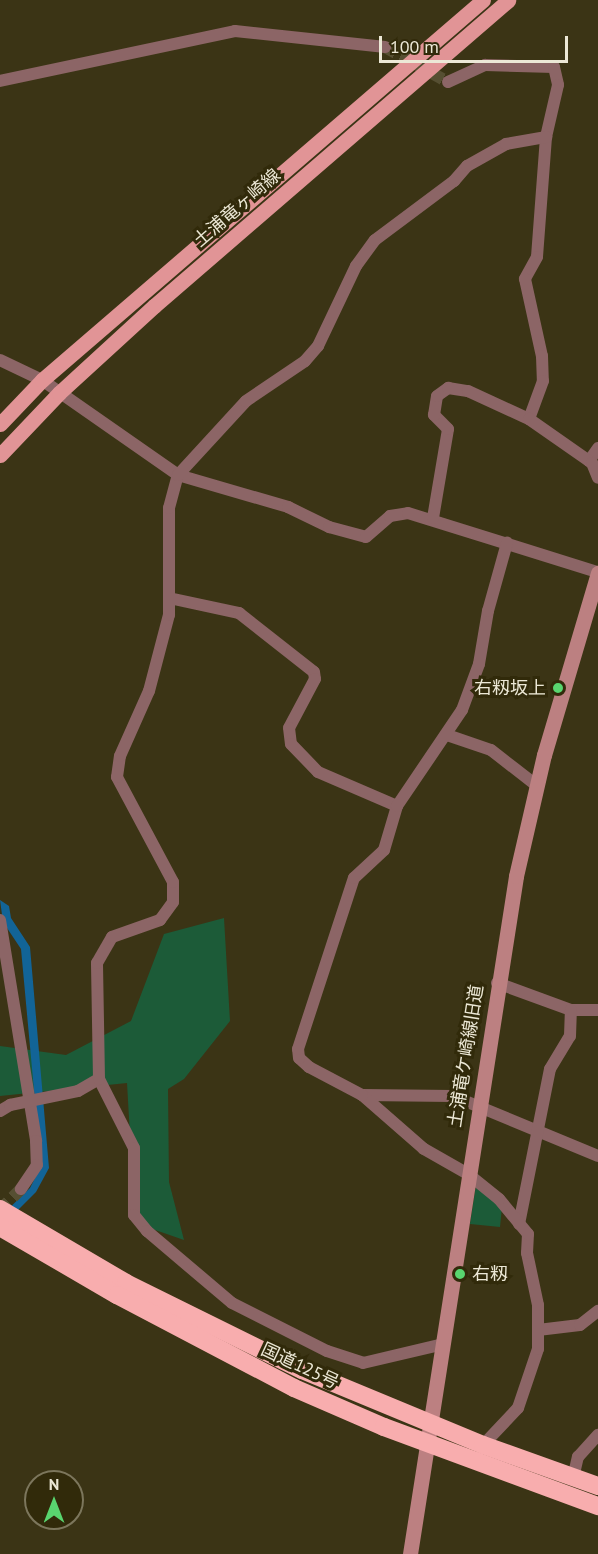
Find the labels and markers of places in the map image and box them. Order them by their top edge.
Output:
place label: 右籾坂上 [474,677,546,699]
marker: 右籾坂上 [551,681,565,695]
place label: 右籾 [472,1263,508,1285]
marker: 右籾 [453,1267,467,1281]

